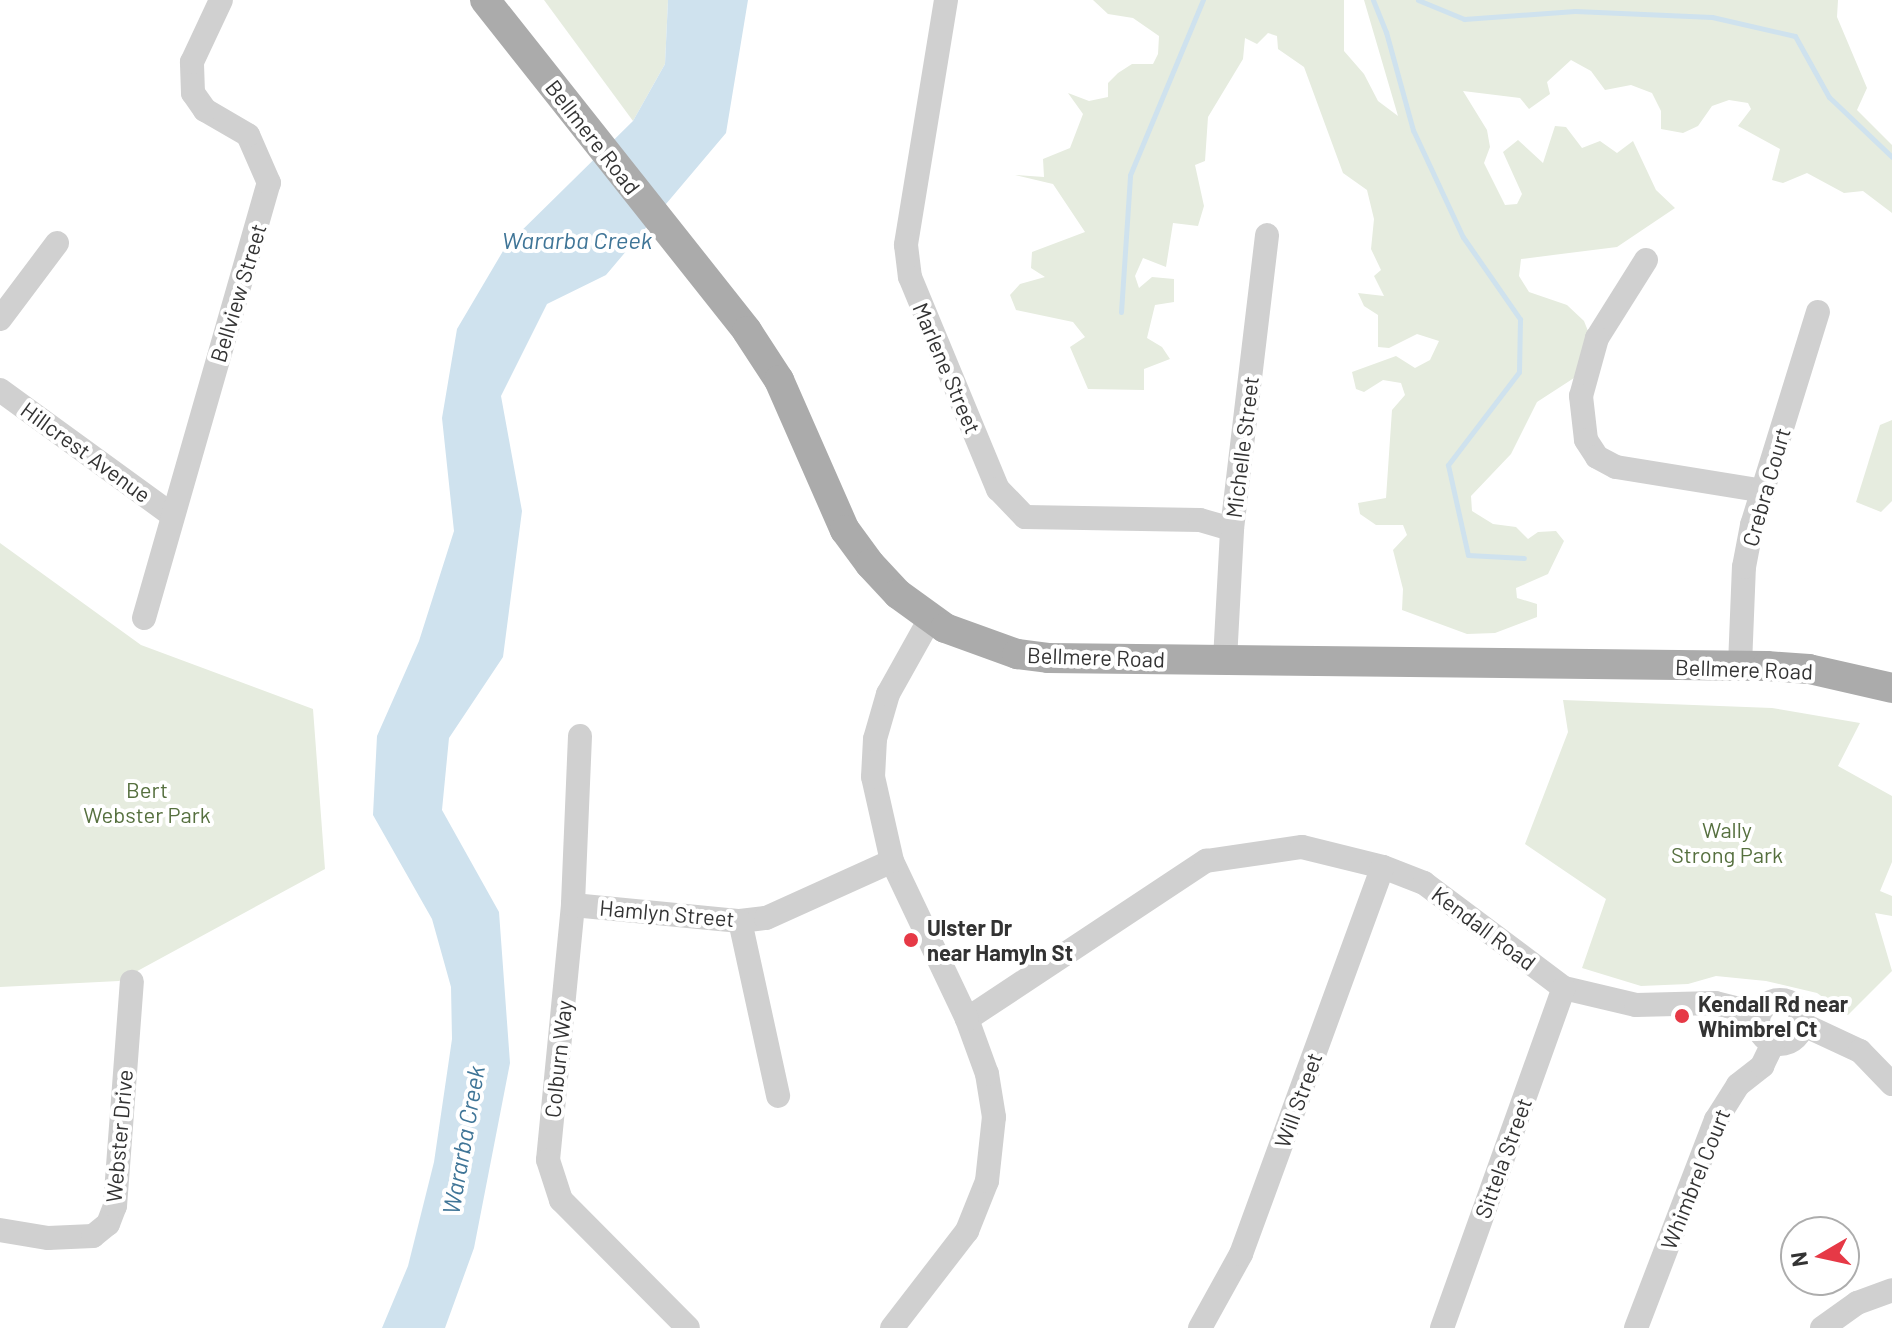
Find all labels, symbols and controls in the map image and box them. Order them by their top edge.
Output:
street label: Bellmere Road [540,74,646,200]
street label: Bellview Street [204,221,272,365]
water label: Wararba Creek [502,226,652,254]
street label: Marlene Street [908,299,986,437]
street label: Michelle Street [1220,375,1264,519]
street label: Hillcrest Avenue [16,396,156,508]
street label: Crebra Court [1736,425,1796,549]
street label: Bellmere Road [1027,641,1165,673]
street label: Bellmere Road [1675,653,1813,685]
park label: Bert Webster Park [83,776,211,828]
park label: Wally Strong Park [1671,816,1783,868]
street label: Kendall Road [1427,880,1541,976]
street label: Hamlyn Street [598,894,736,932]
place label: Ulster Dr near Hamyln St [927,914,1073,966]
marker: Ulster Dr near Hamyln St [902,931,920,949]
place label: Kendall Rd near Whimbrel Ct [1698,990,1848,1042]
street label: Colburn Way [539,999,577,1119]
marker: Kendall Rd near Whimbrel Ct [1673,1007,1691,1025]
street label: Will Street [1269,1049,1327,1151]
water label: Wararba Creek [436,1063,490,1217]
street label: Webster Drive [100,1068,138,1204]
street label: Sittela Street [1469,1094,1537,1222]
street label: Whimbrel Court [1655,1105,1735,1253]
north arrow [1780,1216,1860,1296]
text: N [1784,1250,1812,1269]

